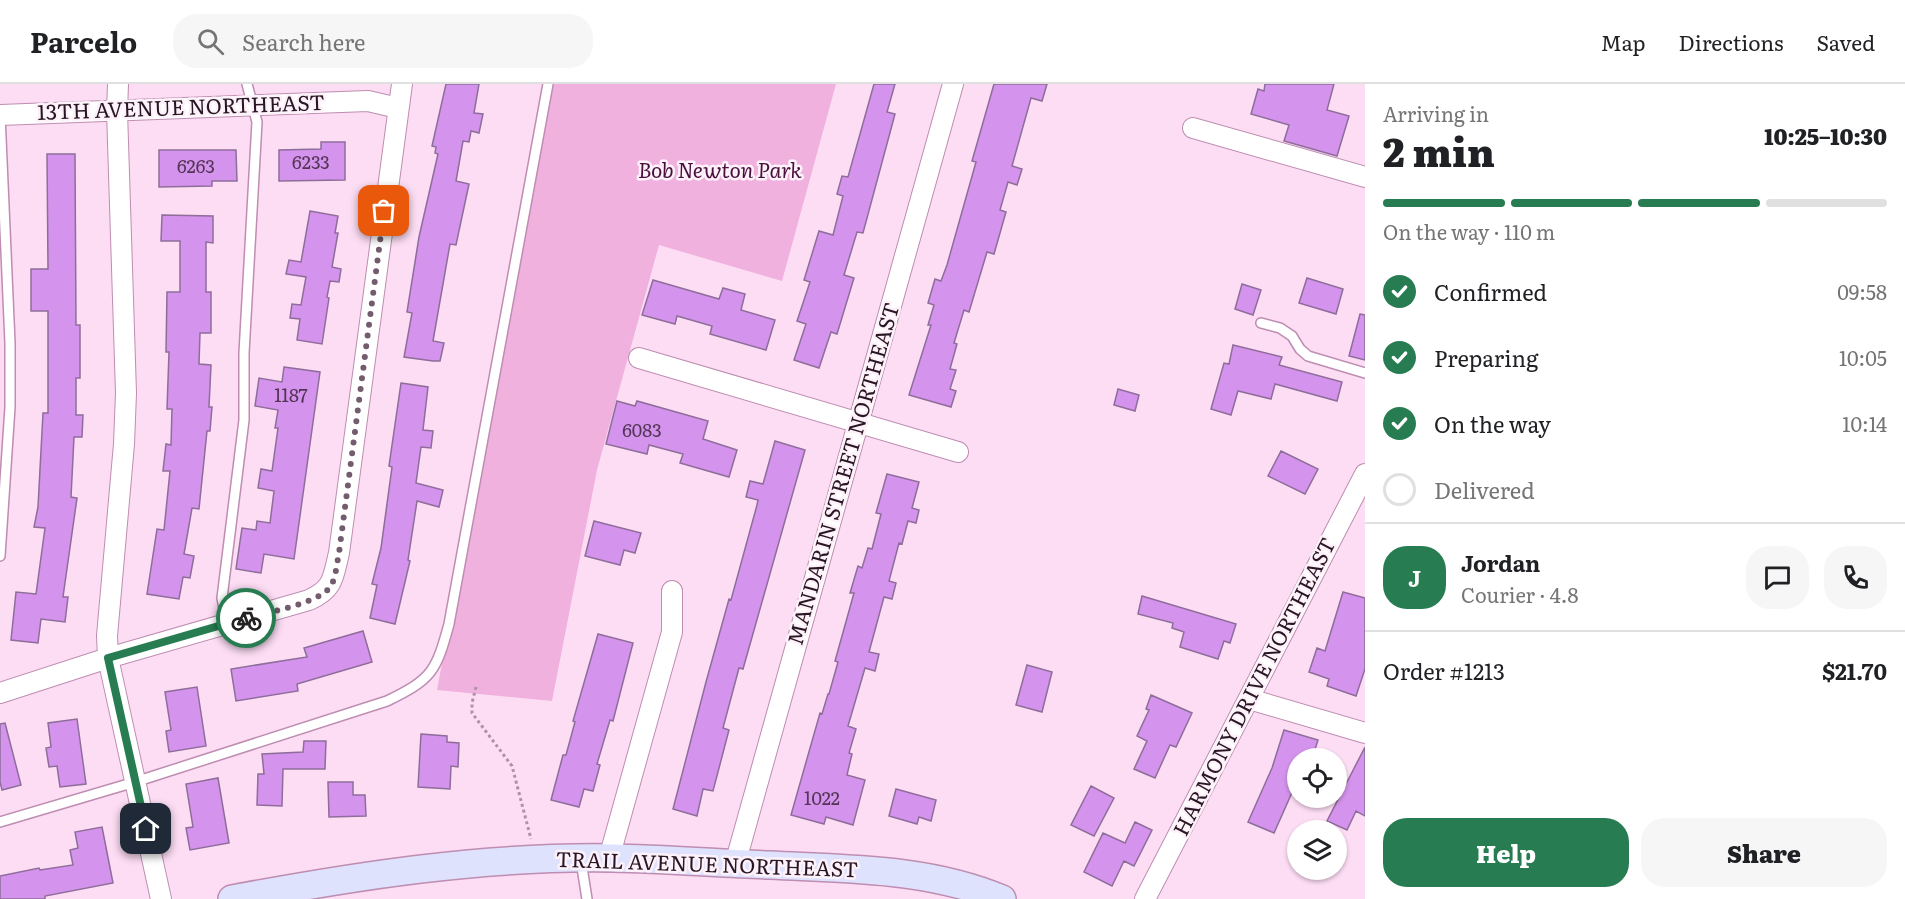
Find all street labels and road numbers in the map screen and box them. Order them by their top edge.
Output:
street label: 13TH AVENUE NORTHEAST [37,85,325,126]
street label: MANDARIN STREET NORTHEAST [778,298,905,648]
street label: HARMONY DRIVE NORTHEAST [1164,531,1342,840]
street label: TRAIL AVENUE NORTHEAST [555,842,859,883]

